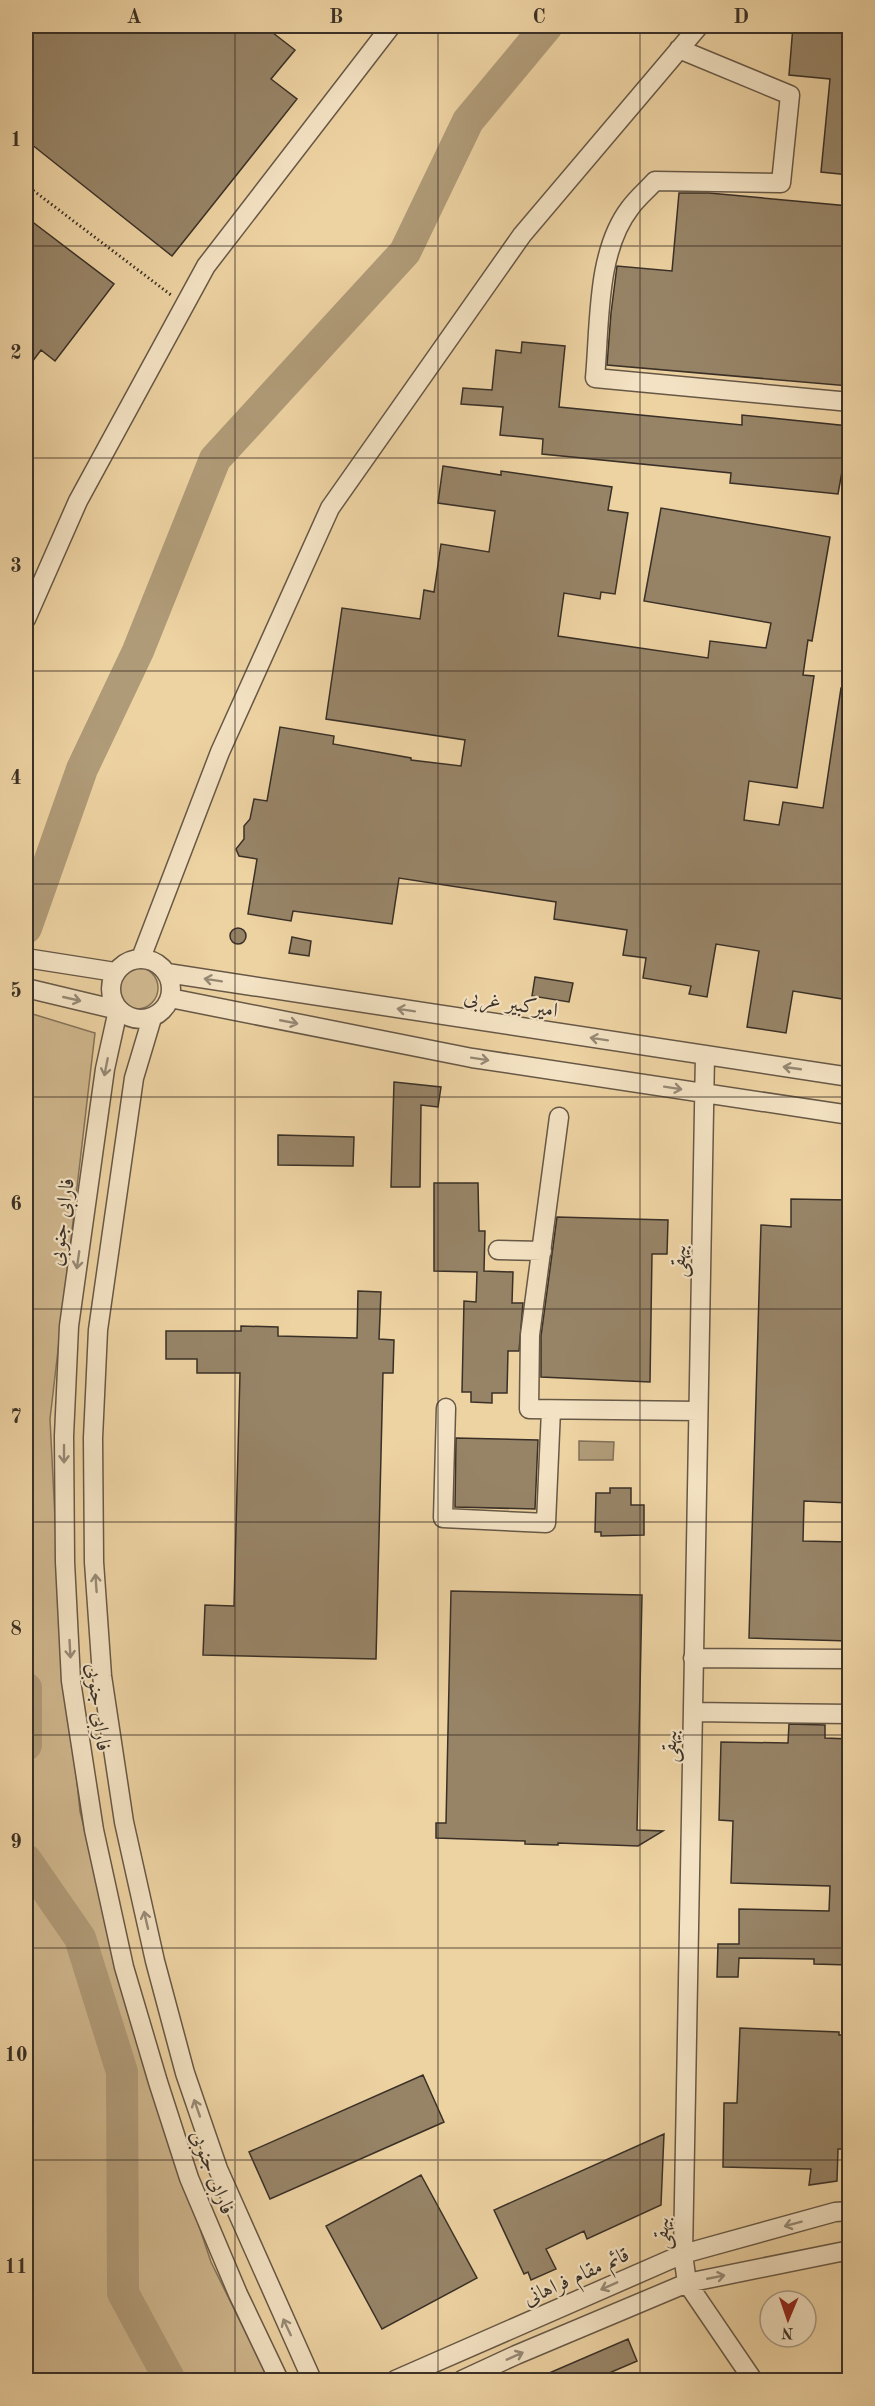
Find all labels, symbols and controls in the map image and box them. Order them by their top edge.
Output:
text: A [126,8,142,28]
text: B [329,8,343,28]
text: C [532,8,546,28]
text: D [733,8,749,28]
text: 1 [10,131,22,151]
text: 2 [10,344,22,364]
text: 3 [10,557,22,577]
text: 4 [10,769,22,789]
one-way arrow [204,974,224,985]
text: 5 [10,981,22,1002]
street label: امیرکبیر غربی [462,987,559,1025]
one-way arrow [62,994,81,1005]
one-way arrow [397,1004,416,1015]
one-way arrow [279,1017,298,1028]
one-way arrow [589,1034,609,1045]
one-way arrow [470,1054,490,1065]
one-way arrow [100,1057,111,1076]
one-way arrow [782,1063,802,1074]
one-way arrow [663,1083,683,1094]
street label: فارابی جنوبی [46,1177,82,1268]
text: 6 [10,1195,22,1215]
street label: بیهقی [669,1244,693,1278]
one-way arrow [73,1250,84,1269]
text: 7 [10,1408,22,1428]
one-way arrow [58,1444,70,1464]
one-way arrow [90,1573,101,1593]
text: 8 [10,1620,22,1640]
one-way arrow [64,1639,75,1659]
street label: فارابی جنوبی [79,1662,113,1753]
street label: بیهقی [660,1729,684,1763]
text: 9 [10,1833,22,1853]
one-way arrow [140,1911,151,1931]
text: 10 [4,2046,28,2066]
one-way arrow [191,2099,202,2118]
street label: فارابی جنوبی [183,2127,237,2219]
street label: بیهقی [652,2216,676,2250]
one-way arrow [784,2219,803,2230]
street label: قائم مقام فراهانی [521,2245,635,2315]
text: 11 [4,2258,28,2278]
one-way arrow [705,2271,725,2282]
one-way arrow [600,2281,618,2293]
north arrow [758,2289,818,2349]
one-way arrow [281,2319,293,2337]
text: N [780,2324,794,2340]
one-way arrow [506,2349,524,2361]

